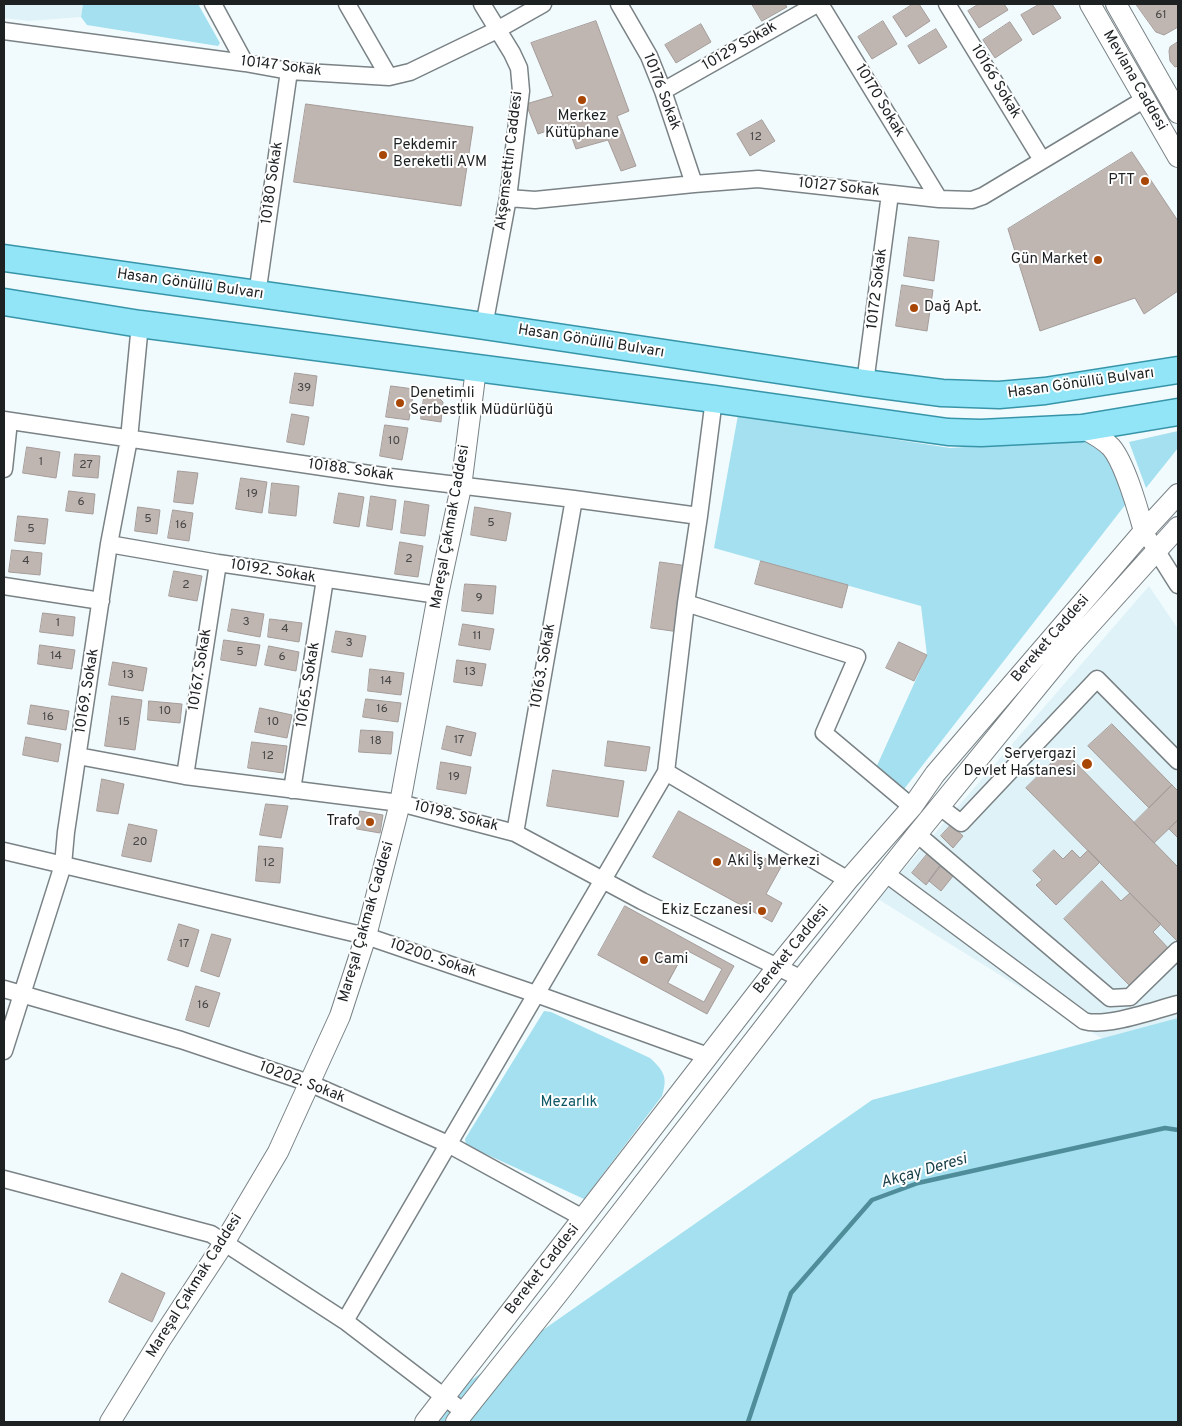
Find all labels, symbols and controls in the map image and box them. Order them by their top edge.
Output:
house number: 61 [1155,9,1167,23]
street label: 10129 Sokak [700,18,780,76]
street label: Mevlana Caddesi [1098,28,1170,134]
street label: 10166 Sokak [966,42,1024,122]
street label: 10176 Sokak [638,51,684,133]
street label: 10147 Sokak [239,53,323,81]
street label: 10170 Sokak [850,61,908,141]
street label: Akşemsettin Caddesi [493,90,527,232]
marker: Merkez Kütüphane [576,94,588,106]
place label: Merkez Kütüphane [545,108,619,143]
house number: 12 [750,131,762,145]
place label: Pekdemir Bereketli AVM [393,137,487,172]
street label: 10180 Sokak [258,140,288,226]
marker: Pekdemir Bereketli AVM [377,149,389,161]
place label: PTT [1108,172,1135,190]
street label: 10127 Sokak [797,175,881,201]
marker: PTT [1139,175,1151,187]
street label: 10172 Sokak [864,247,892,331]
place label: Gün Market [1011,251,1088,269]
marker: Gün Market [1092,254,1104,266]
street label: Hasan Gönüllü Bulvarı [116,266,264,304]
place label: Dağ Apt. [924,299,981,317]
marker: Dağ Apt. [908,302,920,314]
street label: Hasan Gönüllü Bulvarı [517,322,665,362]
street label: Hasan Gönüllü Bulvarı [1007,365,1155,403]
house number: 39 [297,382,311,396]
place label: Denetimli Serbestlik Müdürlüğü [410,385,553,420]
marker: Denetimli Serbestlik Müdürlüğü [394,397,406,409]
house number: 10 [388,435,400,449]
street label: Mareşal Çakmak Caddesi [428,443,474,611]
house number: 1 [39,456,43,470]
street label: 10188. Sokak [307,456,395,486]
house number: 27 [79,459,93,473]
house number: 19 [246,488,258,502]
house number: 6 [77,496,85,510]
house number: 5 [144,513,152,527]
house number: 5 [487,517,495,531]
house number: 16 [175,519,187,533]
house number: 5 [27,523,35,537]
house number: 2 [405,553,413,567]
house number: 4 [22,555,30,569]
street label: 10192. Sokak [229,556,317,588]
house number: 2 [182,579,190,593]
house number: 9 [475,592,483,606]
street label: Bereket Caddesi [1008,592,1094,686]
house number: 3 [242,616,250,630]
house number: 1 [56,617,60,631]
street label: 10163. Sokak [528,622,560,710]
house number: 4 [281,623,289,637]
street label: 10167. Sokak [186,627,216,713]
house number: 11 [473,630,481,644]
house number: 3 [345,637,353,651]
street label: 10165. Sokak [293,641,325,729]
house number: 5 [236,646,244,660]
street label: 10169. Sokak [72,647,104,735]
house number: 14 [50,650,62,664]
house number: 6 [278,651,286,665]
house number: 13 [464,666,476,680]
house number: 13 [122,669,134,683]
house number: 14 [380,675,392,689]
house number: 16 [376,703,388,717]
house number: 10 [159,705,171,719]
house number: 16 [42,711,54,725]
house number: 15 [118,716,130,730]
house number: 10 [267,716,279,730]
house number: 17 [454,734,464,748]
house number: 18 [370,735,382,749]
place label: Servergazi Devlet Hastanesi [964,746,1076,781]
house number: 12 [262,750,274,764]
marker: Servergazi Devlet Hastanesi [1080,757,1094,771]
house number: 19 [448,771,460,785]
street label: 10198. Sokak [412,798,500,836]
place label: Trafo [326,813,360,831]
marker: Trafo [364,816,376,828]
house number: 20 [132,836,148,850]
street label: Mareşal Çakmak Caddesi [335,839,399,1005]
place label: Aki İş Merkezi [727,853,820,871]
marker: Aki İş Merkezi [711,856,723,868]
house number: 12 [263,857,275,871]
place label: Ekiz Eczanesi [661,902,752,920]
street label: Bereket Caddesi [750,902,834,998]
marker: Ekiz Eczanesi [756,905,768,917]
street label: 10200. Sokak [387,936,479,982]
house number: 17 [179,938,189,952]
place label: Cami [654,951,688,969]
marker: Cami [638,954,650,966]
house number: 16 [197,999,209,1013]
street label: 10202. Sokak [256,1058,348,1108]
park label: Mezarlık [540,1094,598,1112]
water label: Akçay Deresi [879,1151,969,1193]
street label: Mareşal Çakmak Caddesi [143,1211,247,1361]
street label: Bereket Caddesi [502,1221,584,1319]

